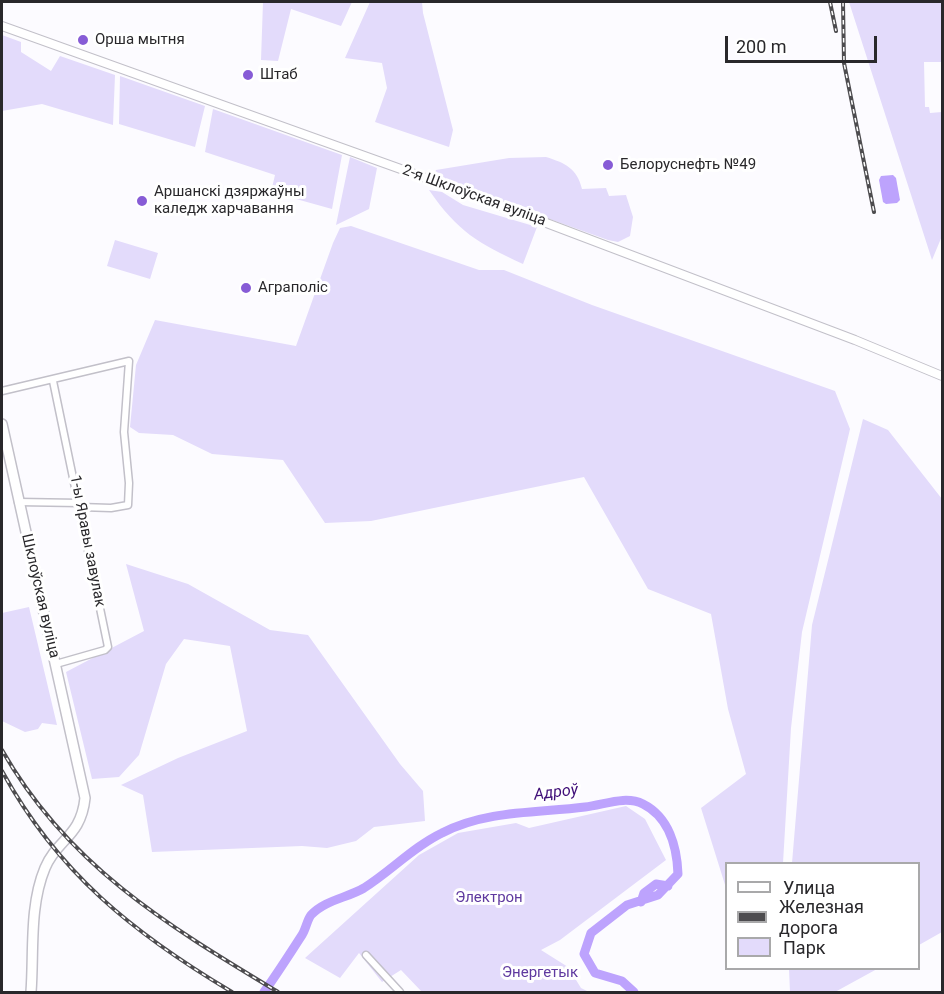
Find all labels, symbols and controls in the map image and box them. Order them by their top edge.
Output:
scale bar [728,24,880,62]
place label: Орша мытня [95,31,185,49]
marker: Орша мытня [76,33,90,47]
text: 200 m [736,36,787,57]
place label: Штаб [260,66,298,84]
marker: Штаб [241,68,255,82]
place label: Белоруснефть №49 [620,156,756,174]
marker: Белоруснефть №49 [601,158,615,172]
street label: 2-я Шклоўская вуліца [400,162,548,230]
place label: Аршанскі дзяржаўны каледж харчавання [154,183,305,218]
marker: Аршанскі дзяржаўны каледж харчавання [135,194,149,208]
place label: Аграполіс [258,279,328,297]
marker: Аграполіс [239,281,253,295]
street label: 1-ы Яравы завулак [65,474,109,608]
street label: Шклоўская вуліца [17,532,63,660]
water label: Адроў [533,781,579,805]
legend [725,862,920,970]
text: Улица [783,877,835,898]
park label: Электрон [455,889,523,907]
text: Железная дорога [779,896,864,938]
text: Парк [783,937,825,958]
park label: Энергетык [502,964,578,982]

